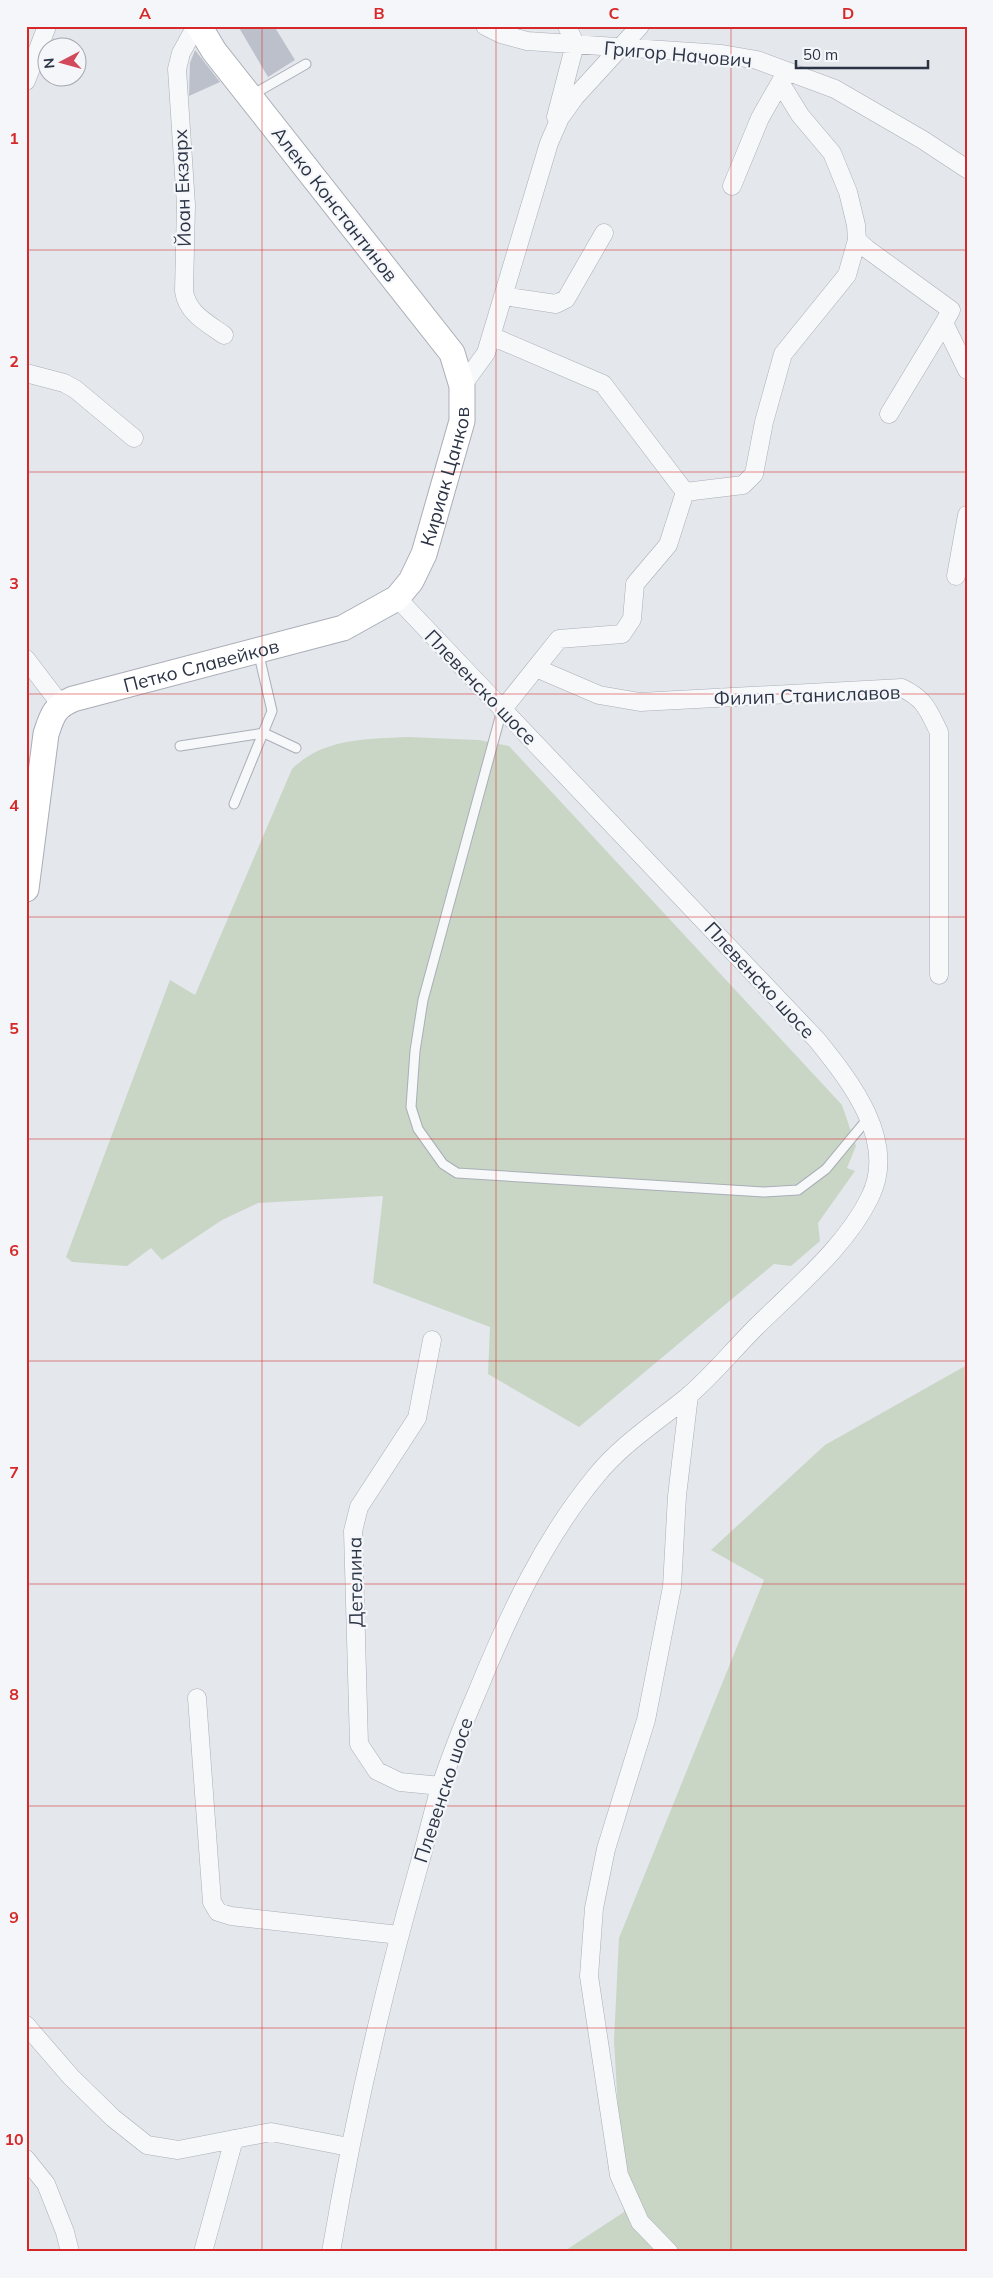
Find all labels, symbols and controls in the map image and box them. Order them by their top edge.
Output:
text: A [139,3,151,23]
text: B [373,3,385,23]
text: C [609,3,620,23]
text: D [842,3,854,23]
street label: Григор Начович [603,36,753,72]
north arrow [38,38,88,88]
scale bar [796,38,928,70]
text: 50 m [803,45,838,64]
text: N [40,57,59,70]
street label: Алеко Константинов [267,121,403,287]
text: 1 [9,128,19,148]
street label: Йоан Екзарх [168,128,196,247]
text: 2 [9,351,19,371]
street label: Кириак Цанков [415,407,474,549]
text: 3 [9,573,19,593]
street label: Плевенско шосе [420,624,542,750]
street label: Петко Славейков [121,633,282,697]
street label: Филип Станиславов [713,680,901,710]
text: 4 [9,795,19,815]
street label: Плевенско шосе [700,917,820,1043]
text: 5 [9,1018,19,1038]
text: 6 [9,1240,19,1260]
text: 7 [9,1462,19,1482]
street label: Детелина [342,1537,368,1627]
text: 8 [9,1684,19,1704]
street label: Плевенско шосе [408,1714,478,1866]
text: 9 [9,1907,19,1927]
text: 10 [4,2129,24,2149]

